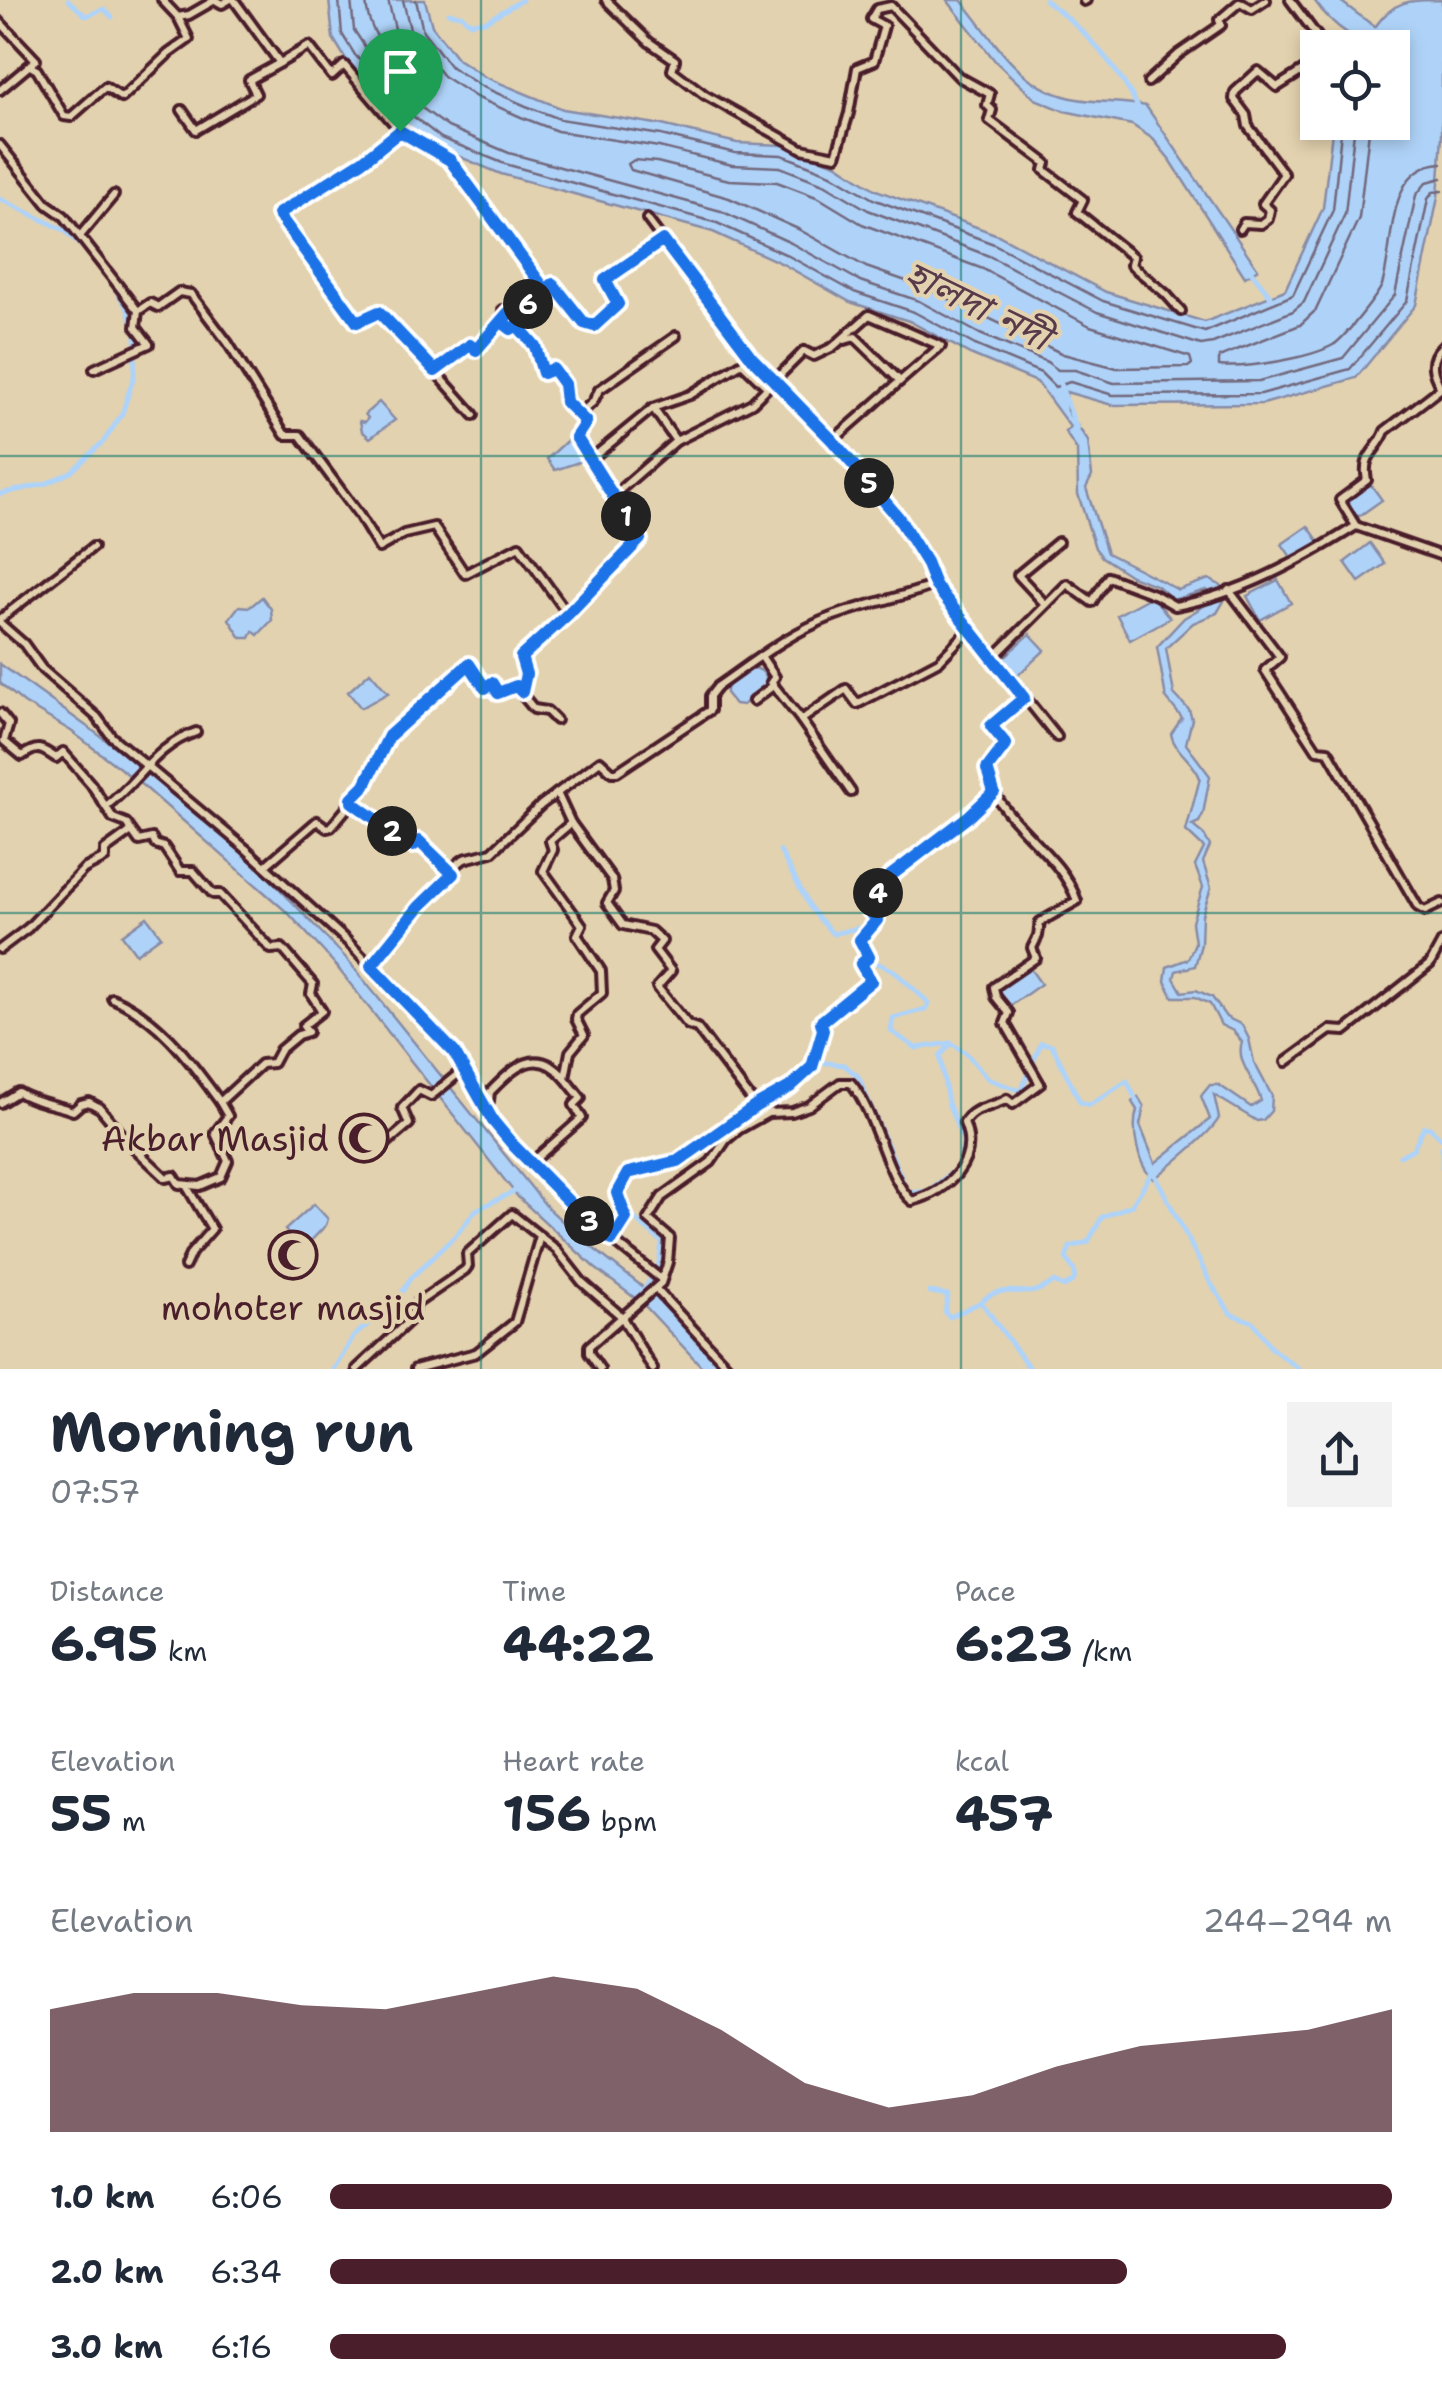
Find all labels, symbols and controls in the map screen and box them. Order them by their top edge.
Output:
pin [358,29,443,132]
map controls [1300,30,1410,140]
button: locate [1300,30,1410,140]
icon: arrive [373,44,428,99]
water label: হালদা নদী [897,248,1066,365]
pin: 6 [503,279,553,329]
text: 6 [518,285,538,323]
pin: 5 [844,458,894,508]
text: 5 [860,464,878,502]
pin: 1 [601,491,651,541]
text: 1 [620,497,632,535]
pin: 2 [367,806,417,856]
text: 2 [382,812,402,850]
pin: 4 [853,868,903,918]
text: 4 [868,874,888,912]
mosque icon: Akbar Masjid [338,1112,390,1164]
place label: Akbar Masjid [101,1115,329,1162]
pin: 3 [564,1196,614,1246]
text: 3 [579,1202,599,1240]
mosque icon: mohoter masjid [267,1229,319,1281]
place label: mohoter masjid [161,1284,425,1331]
text: Morning run [50,1395,414,1469]
button: share [1287,1402,1392,1507]
text: 07:57 [50,1470,140,1513]
text: Distance [50,1572,165,1610]
text: Time [502,1572,567,1610]
text: Pace [955,1572,1016,1610]
text: 6.95 [50,1610,158,1677]
text: 44:22 [502,1610,655,1677]
text: 6:23 [955,1610,1073,1677]
text: km [158,1632,207,1670]
text: /km [1073,1632,1132,1670]
text: Elevation [50,1742,175,1780]
text: Heart rate [502,1742,645,1780]
text: kcal [955,1742,1009,1780]
text: 55 [50,1780,112,1847]
text: 156 [502,1780,591,1847]
text: 457 [955,1780,1054,1847]
text: m [112,1802,146,1840]
text: bpm [591,1802,657,1840]
text: Elevation [50,1899,193,1942]
text: 244–294 m [1203,1899,1392,1942]
text: 1.0 km [50,2175,155,2218]
text: 6:06 [210,2175,283,2218]
text: 2.0 km [50,2250,164,2293]
text: 6:34 [210,2250,282,2293]
text: 3.0 km [50,2325,163,2368]
text: 6:16 [210,2325,273,2368]

